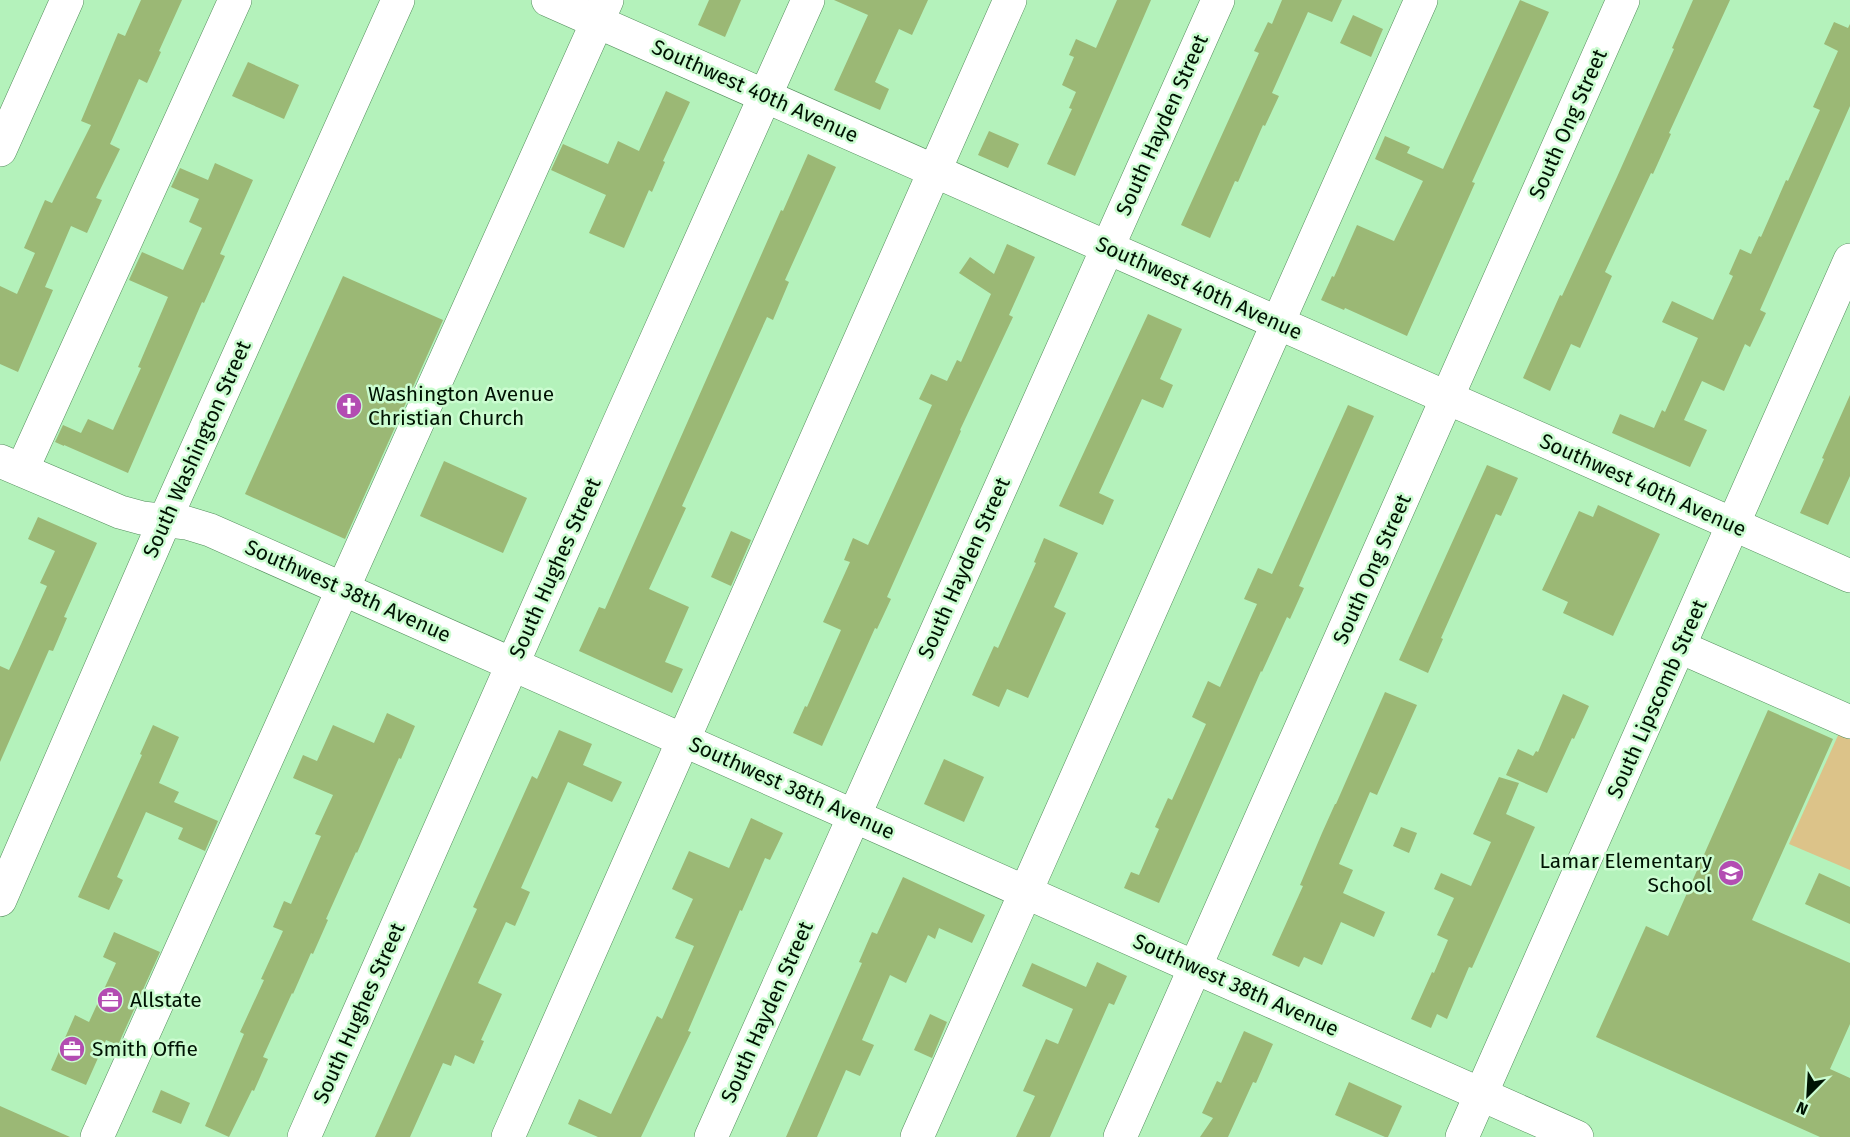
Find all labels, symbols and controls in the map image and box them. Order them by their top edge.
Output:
street label: South Hayden Street [1110,30,1214,220]
street label: Southwest 40th Avenue [648,34,862,148]
street label: South Ong Street [1523,44,1613,203]
street label: Southwest 40th Avenue [1092,231,1306,345]
street label: South Washington Street [137,336,257,562]
place label: Washington Avenue Christian Church [368,381,554,431]
church icon: Washington Avenue Christian Church [334,391,364,421]
street label: Southwest 40th Avenue [1536,428,1750,542]
street label: South Hughes Street [503,473,607,662]
street label: South Hayden Street [912,473,1016,663]
street label: South Ong Street [1327,489,1417,648]
street label: Southwest 38th Avenue [241,534,455,648]
street label: South Lipscomb Street [1601,595,1713,802]
street label: Southwest 38th Avenue [685,731,899,845]
place label: Lamar Elementary School [1540,848,1713,898]
school or university icon: Lamar Elementary School [1716,858,1746,888]
street label: South Hayden Street [715,917,819,1107]
street label: South Hughes Street [307,918,411,1107]
street label: Southwest 38th Avenue [1129,928,1343,1042]
office icon: Allstate [95,985,125,1015]
place label: Allstate [130,987,202,1013]
office icon: Smith Offie [57,1034,87,1064]
place label: Smith Offie [92,1036,198,1062]
north arrow [1778,1065,1838,1125]
text: N [1793,1097,1811,1119]

